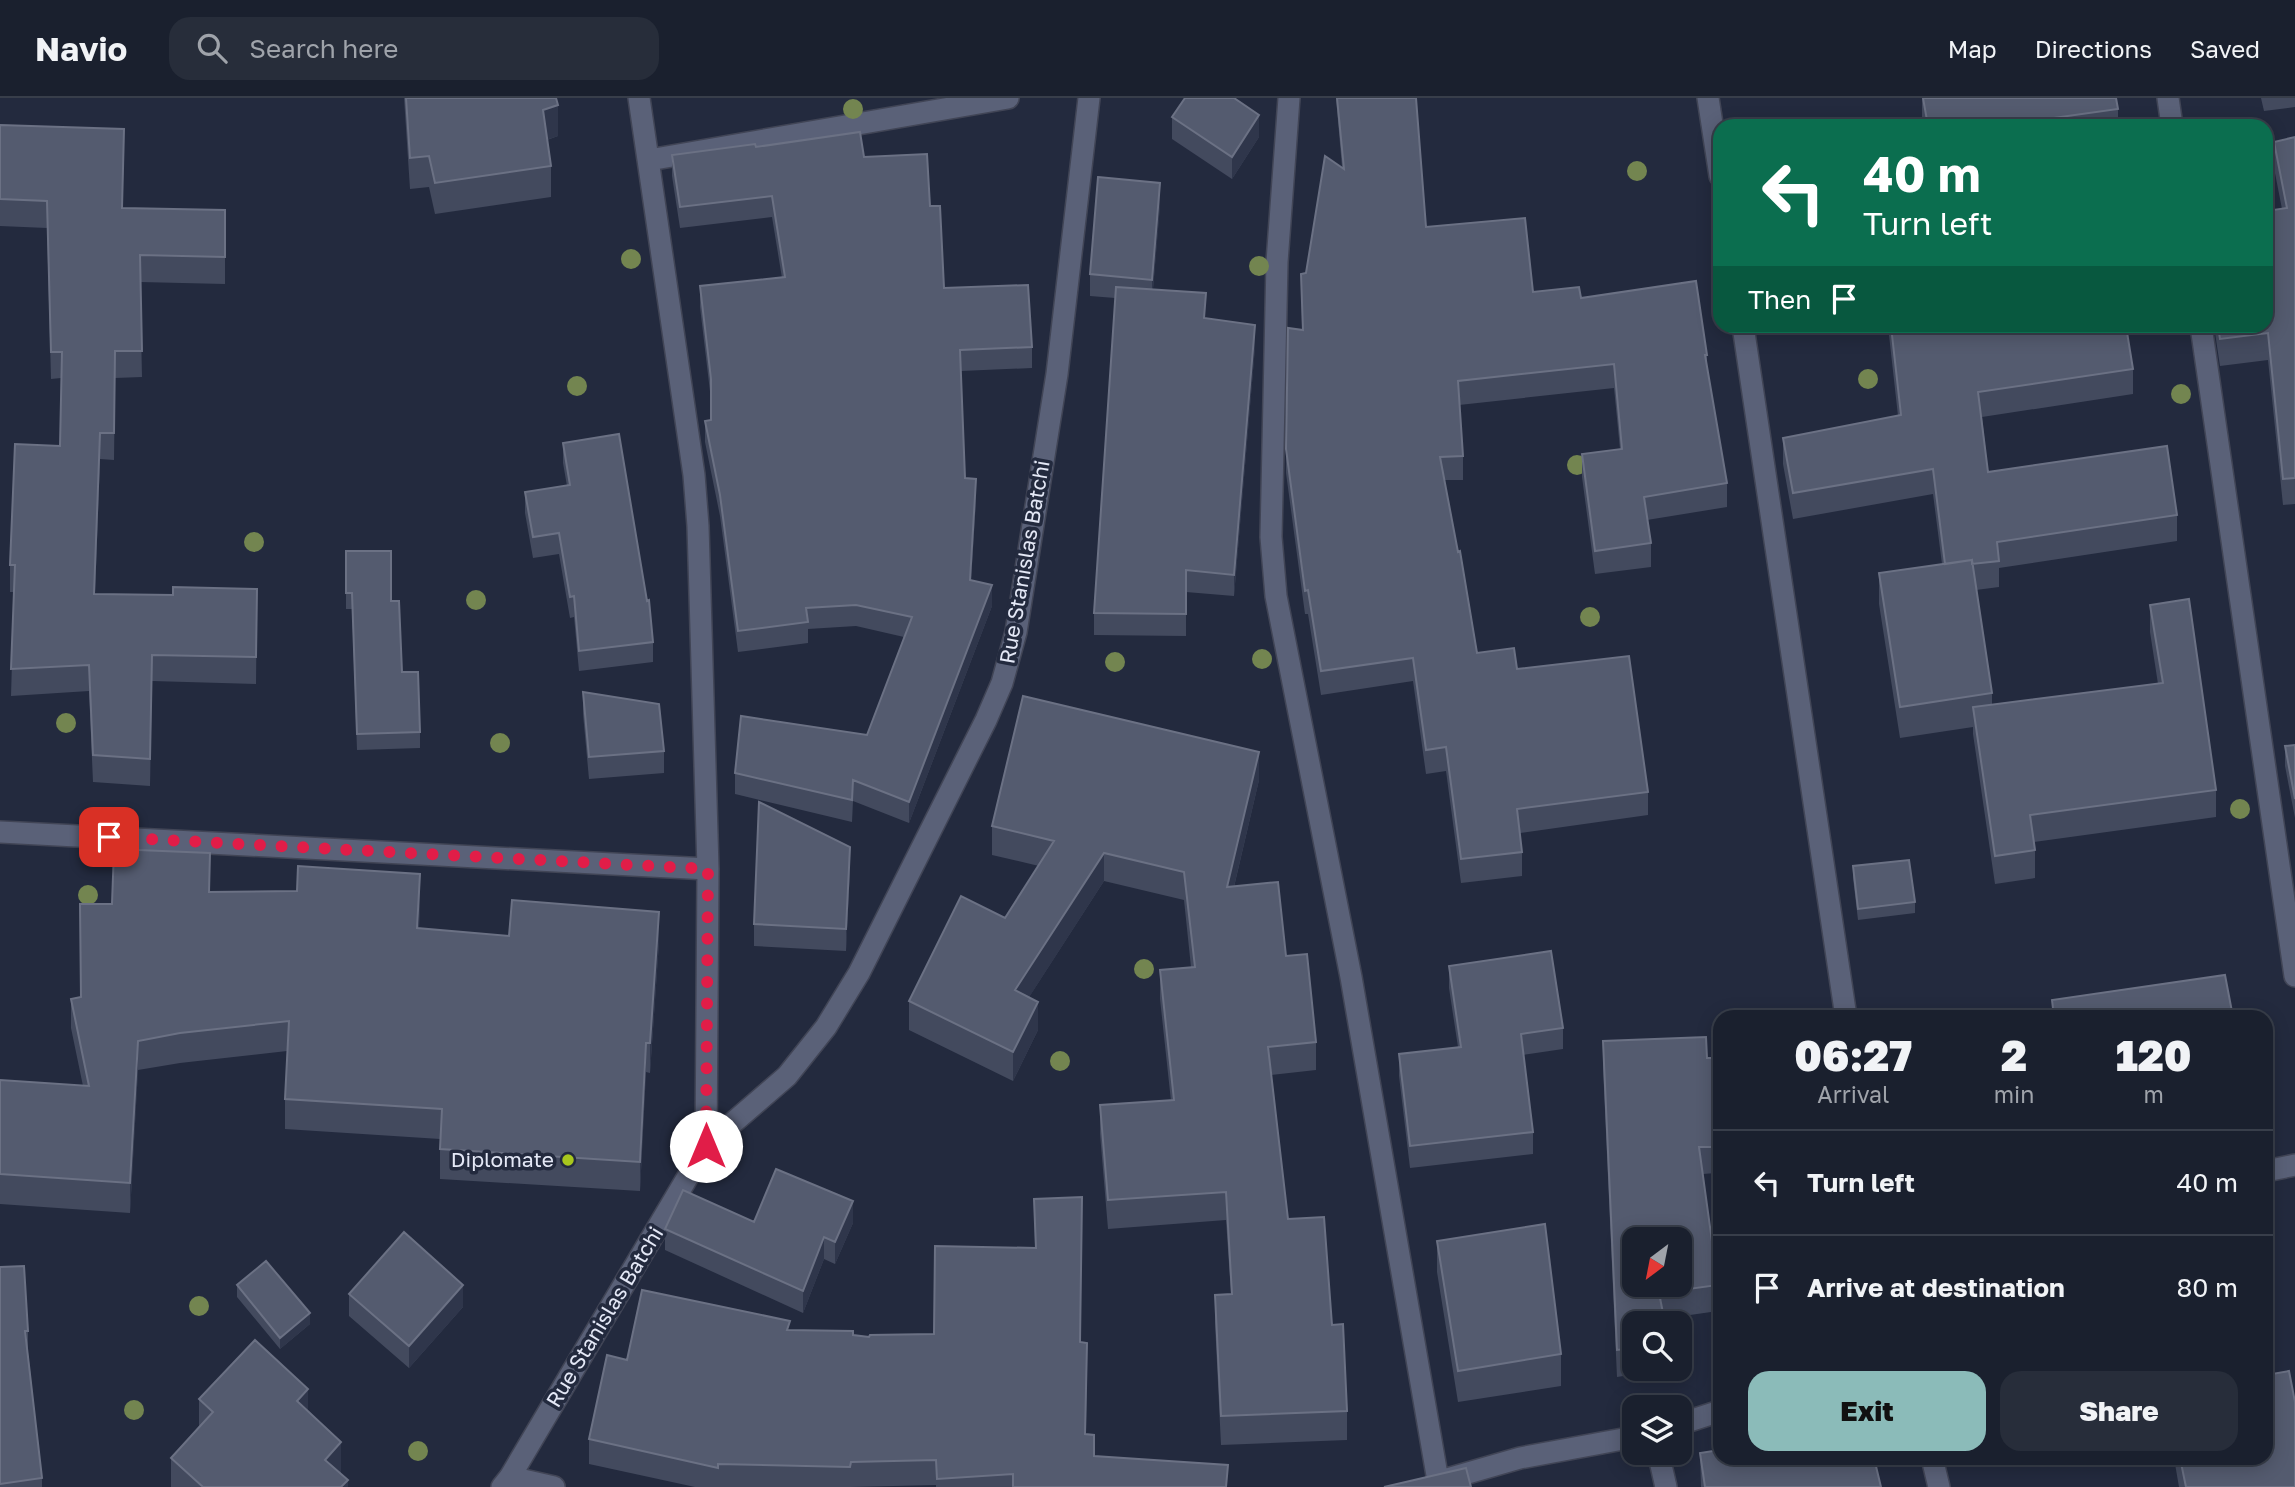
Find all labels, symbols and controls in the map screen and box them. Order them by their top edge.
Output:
search box [169,17,659,80]
text: Navio [35,29,127,68]
icon: search [193,29,231,67]
text: Search here [249,33,398,64]
text: Map [1948,34,1997,63]
text: Directions [2035,34,2152,63]
text: Saved [2190,34,2260,63]
text: 40 m [1863,144,1981,203]
icon: left [1748,147,1839,238]
text: Turn left [1863,204,1992,242]
icon: arrive [1825,280,1863,318]
text: Then [1748,284,1811,315]
street label: Rue Stanislas Batchi [993,458,1055,666]
pin [79,807,139,867]
icon: arrive [90,818,128,856]
text: 06:27 [1794,1030,1912,1080]
text: 2 [2001,1030,2027,1080]
text: 120 [2116,1030,2192,1080]
text: Arrival [1817,1080,1889,1108]
text: min [1994,1080,2034,1108]
text: m [2143,1080,2164,1108]
position arrow [669,1109,743,1183]
place label: Diplomate [451,1146,554,1172]
marker: Diplomate [560,1152,576,1168]
icon: left [1748,1164,1786,1202]
text: Turn left [1807,1167,1915,1198]
text: 40 m [2177,1167,2238,1198]
street label: Rue Stanislas Batchi [540,1221,668,1411]
north arrow [1622,1227,1692,1297]
map controls [1622,1227,1692,1465]
icon: arrive [1748,1269,1786,1307]
text: Arrive at destination [1807,1272,2065,1303]
text: 80 m [2177,1272,2238,1303]
button: search [1622,1311,1692,1381]
button: Exit [1748,1371,1986,1451]
button: Share [2000,1371,2238,1451]
button: layers [1622,1395,1692,1465]

